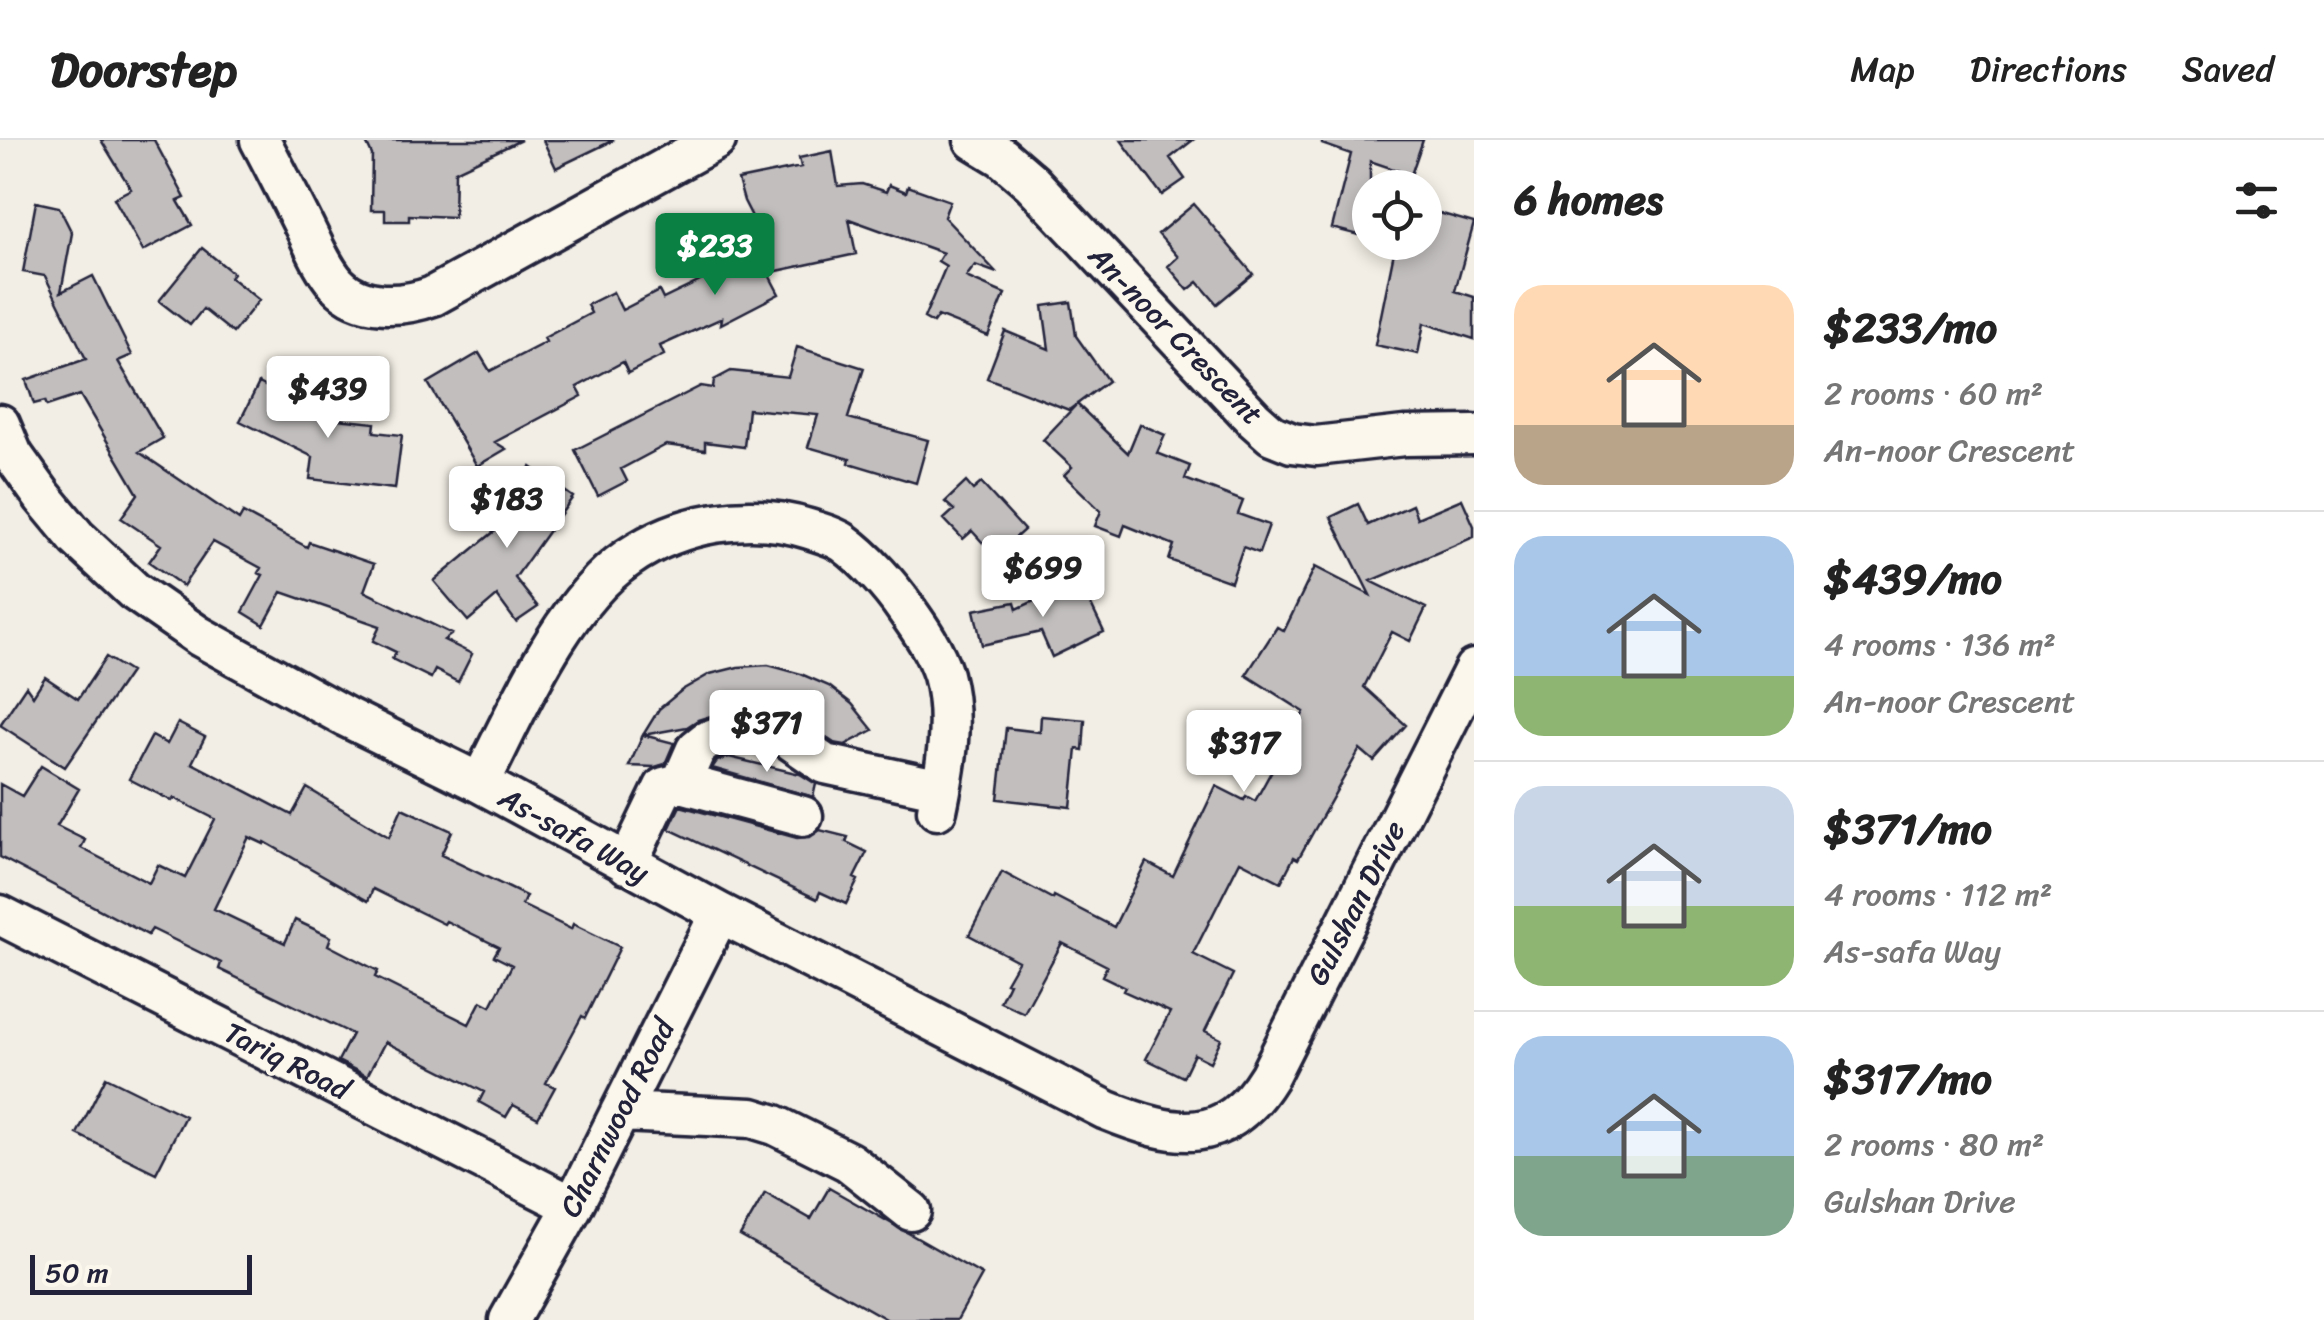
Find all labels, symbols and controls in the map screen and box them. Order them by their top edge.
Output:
text: Doorstep [50,27,237,112]
text: Map [1850,38,1915,100]
text: Directions [1970,38,2127,100]
text: Saved [2182,38,2274,100]
text: 6 homes [1514,163,1663,237]
map controls [1352,170,1442,260]
button: locate [1352,170,1442,260]
icon: filters [2229,173,2284,228]
pin: $233 [656,213,774,298]
text: $233 [677,217,753,274]
street label: An-noor Crescent [1074,231,1277,438]
text: $233/mo [1824,291,1997,365]
icon: home [1594,325,1714,445]
pin: $439 [269,356,387,441]
text: $439 [289,360,367,417]
text: 2 rooms · 60 m² [1824,365,2043,422]
text: An-noor Crescent [1824,422,2075,479]
pin: $183 [448,466,566,551]
text: $183 [471,470,543,527]
pin: $699 [984,535,1102,620]
text: $699 [1003,539,1083,596]
text: $439/mo [1824,542,2002,616]
icon: home [1594,576,1714,696]
text: 4 rooms · 136 m² [1824,616,2056,673]
text: An-noor Crescent [1824,673,2075,730]
pin: $371 [708,690,826,775]
text: $371 [731,694,803,751]
pin: $317 [1185,710,1303,795]
text: $317 [1208,714,1280,771]
street label: As-safa Way [487,771,660,899]
text: $371/mo [1824,792,1992,866]
street label: Gulshan Drive [1291,811,1421,995]
icon: home [1594,826,1714,946]
text: 4 rooms · 112 m² [1824,866,2052,923]
text: As-safa Way [1824,923,2001,980]
street label: Tariq Road [214,1006,362,1117]
street label: Charnwood Road [544,1007,691,1227]
text: $317/mo [1824,1042,1992,1116]
icon: home [1594,1076,1714,1196]
text: 2 rooms · 80 m² [1824,1116,2044,1173]
text: Gulshan Drive [1824,1173,2016,1230]
text: 50 m [45,1248,109,1297]
scale bar [30,1250,252,1294]

